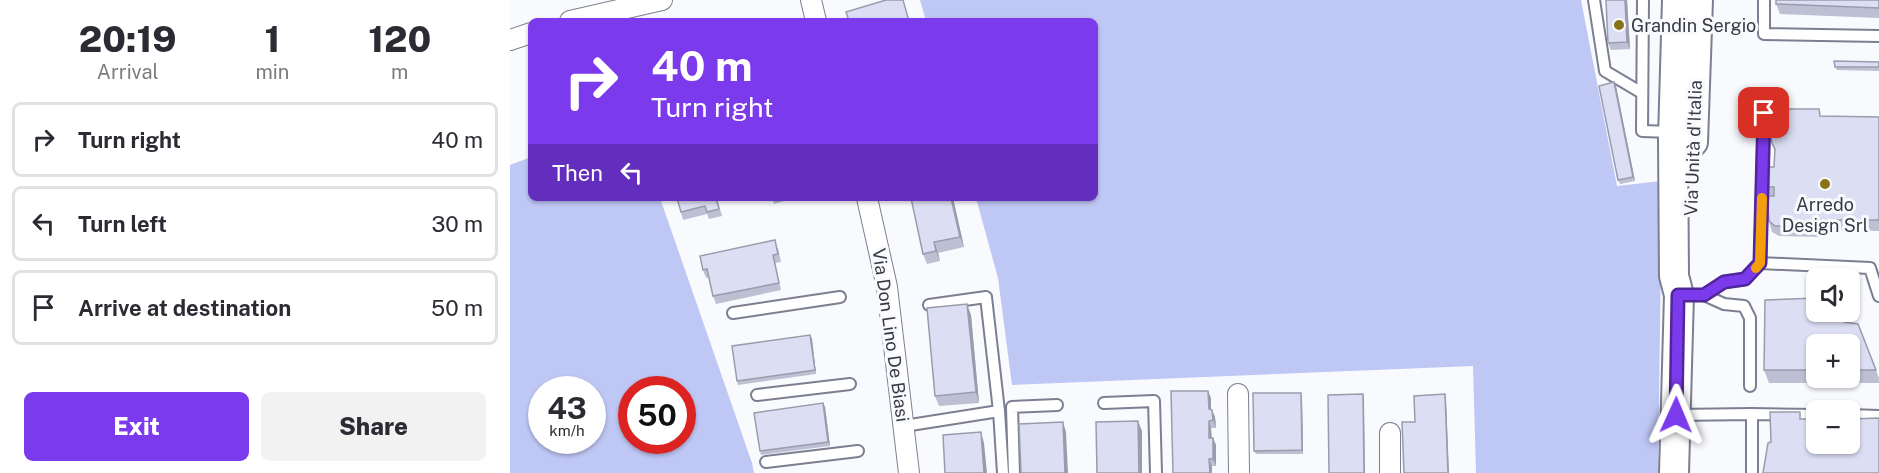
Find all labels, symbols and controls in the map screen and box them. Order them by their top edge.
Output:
place label: Grandin Sergio [1631,15,1756,36]
text: 20:19 [79,18,177,60]
text: 1 [264,18,280,60]
text: 120 [368,18,431,60]
marker: Grandin Sergio [1612,18,1626,32]
text: 40 m [651,41,753,90]
icon: right [552,42,630,120]
text: Arrival [97,60,159,84]
text: min [255,60,289,84]
text: m [391,60,408,84]
street label: Via Unità d'Italia [1680,80,1706,216]
pin [1738,87,1789,138]
text: Turn right [651,91,774,123]
icon: arrive [1747,96,1780,129]
icon: right [27,123,60,156]
text: Turn right [78,127,181,153]
text: 40 m [431,127,483,153]
icon: left [615,156,648,189]
text: Then [552,160,603,186]
marker: Arredo Design Srl [1818,177,1832,191]
place label: Arredo Design Srl [1782,194,1868,236]
icon: left [27,207,60,240]
text: Turn left [78,211,167,237]
text: 30 m [431,211,483,237]
street label: Via Don Lino De Biasi [868,247,914,423]
map controls [1806,268,1860,454]
button: sound [1806,268,1860,322]
icon: arrive [27,291,60,324]
text: Arrive at destination [78,295,291,321]
text: 50 m [431,295,483,321]
button: + [1806,334,1860,388]
speed limit sign: 50 [618,376,696,454]
position arrow [1644,383,1708,447]
text: 43 [547,390,587,426]
button: Exit [24,392,249,461]
button: Share [261,392,486,461]
button: − [1806,400,1860,454]
text: km/h [549,422,585,439]

